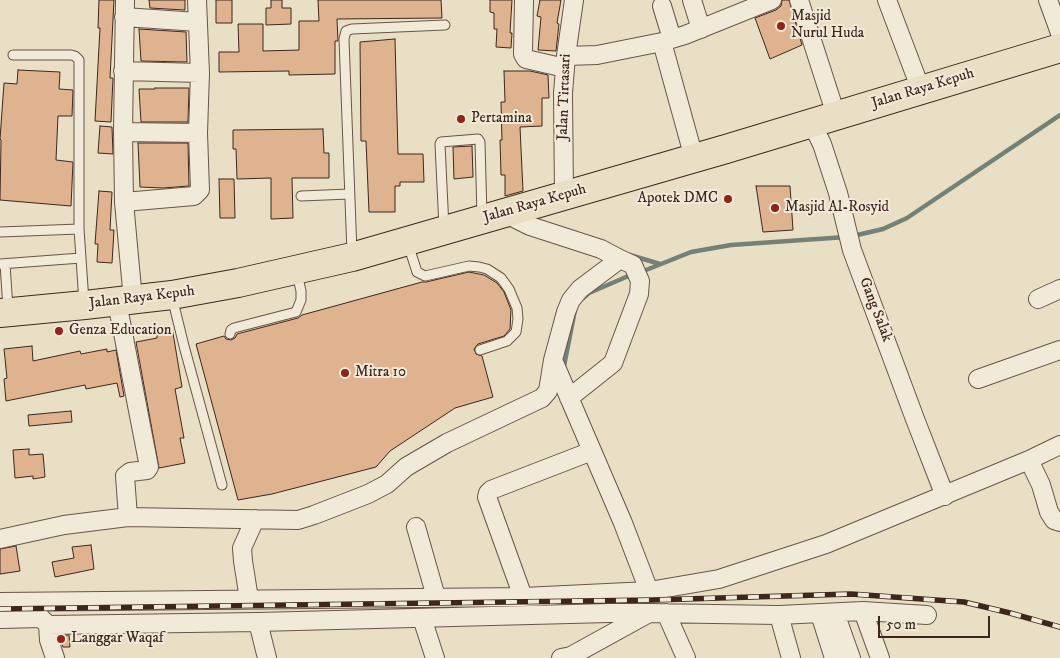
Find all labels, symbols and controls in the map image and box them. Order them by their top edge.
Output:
place label: Masjid Nurul Huda [791,8,864,43]
marker: Masjid Nurul Huda [775,20,787,32]
street label: Jalan Tirtasari [554,53,576,141]
street label: Jalan Raya Kepuh [870,65,976,113]
place label: Pertamina [471,110,532,128]
marker: Pertamina [455,113,467,125]
street label: Jalan Raya Kepuh [481,181,589,227]
place label: Apotek DMC [637,190,718,208]
marker: Apotek DMC [722,193,734,205]
place label: Masjid Al-Rosyid [785,199,889,217]
marker: Masjid Al-Rosyid [769,202,781,214]
street label: Gang Salak [854,275,896,345]
street label: Jalan Raya Kepuh [88,283,196,313]
place label: Genza Education [69,322,172,340]
marker: Genza Education [53,325,65,337]
place label: Mitra 10 [355,364,406,382]
marker: Mitra 10 [339,367,351,379]
scale bar [880,606,992,638]
text: 50 m [886,615,916,634]
place label: Langgar Waqaf [71,630,164,648]
marker: Langgar Waqaf [55,633,67,645]

